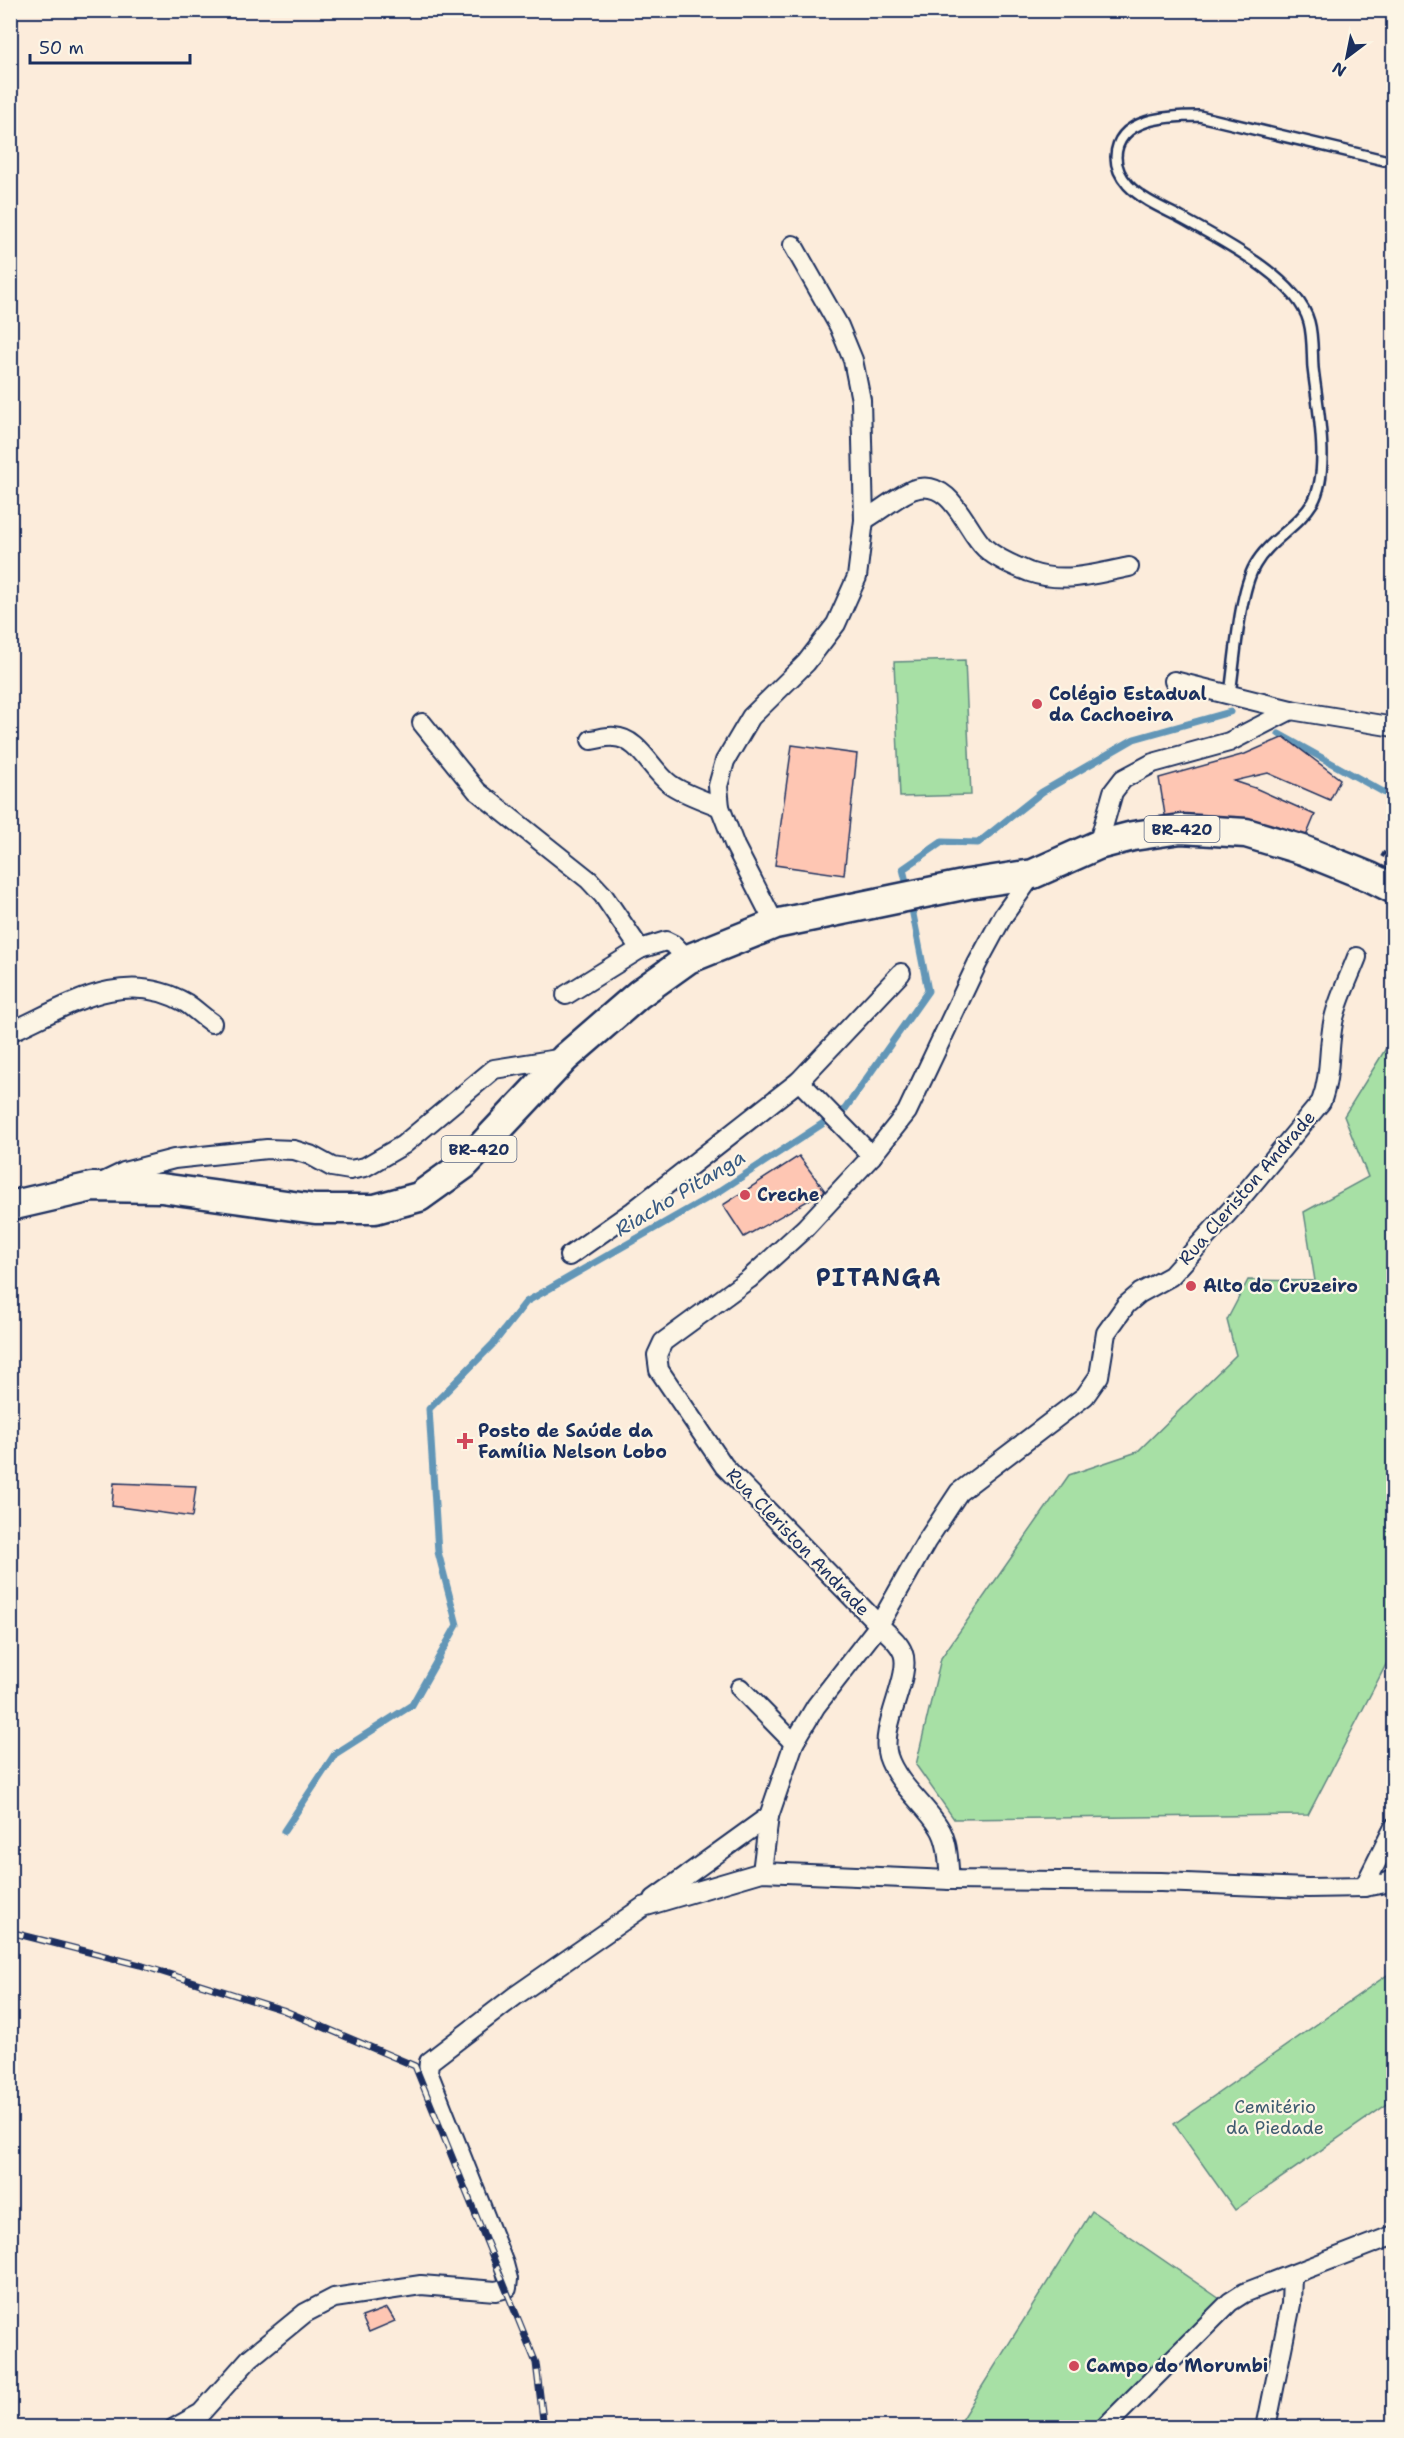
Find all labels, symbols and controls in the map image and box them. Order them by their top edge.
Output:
scale bar [30,27,190,65]
north arrow [1317,27,1377,87]
text: 50 m [39,36,84,60]
text: N [1328,57,1350,82]
place label: Colégio Estadual da Cachoeira [1049,682,1207,727]
marker: Colégio Estadual da Cachoeira [1030,697,1044,711]
road number: BR-420 [1144,816,1220,842]
street label: Rua Cleriston Andrade [1173,1106,1321,1270]
road number: BR-420 [442,1136,516,1162]
water label: Riacho Pitanga [610,1144,750,1242]
place label: Creche [757,1183,820,1207]
marker: Creche [738,1188,752,1202]
district label: PITANGA [816,1262,942,1294]
place label: Alto do Cruzeiro [1203,1274,1358,1298]
marker: Alto do Cruzeiro [1184,1279,1198,1293]
place label: Posto de Saúde da Família Nelson Lobo [478,1419,667,1464]
marker: Posto de Saúde da Família Nelson Lobo [456,1432,474,1450]
street label: Rua Cleriston Andrade [721,1463,875,1621]
park label: Cemitério da Piedade [1226,2095,1324,2140]
place label: Campo do Morumbi [1086,2354,1268,2378]
marker: Campo do Morumbi [1067,2359,1081,2373]

